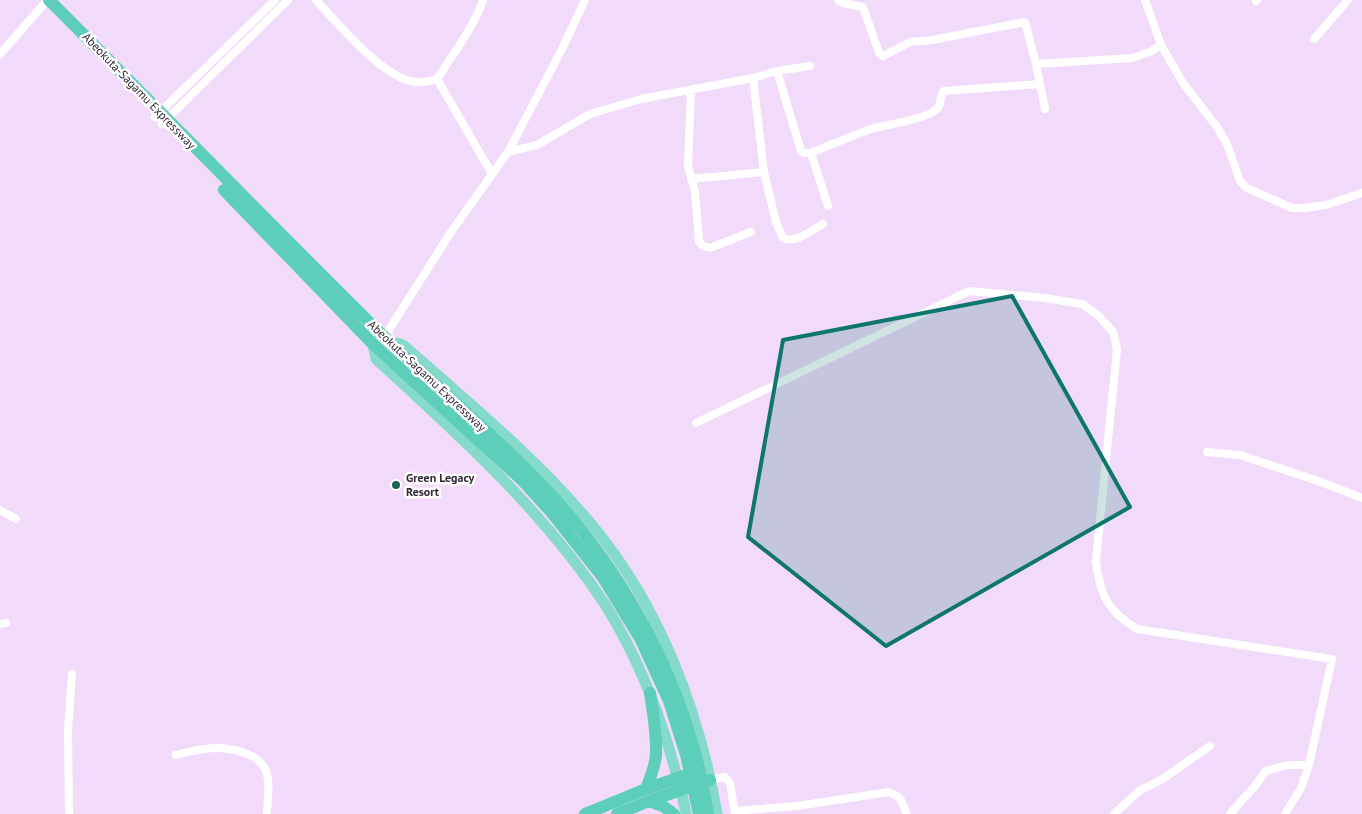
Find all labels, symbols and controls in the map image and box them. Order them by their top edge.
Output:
street label: Abeokuta-Sagamu Expressway [80,29,199,152]
street label: Abeokuta-Sagamu Expressway [365,317,490,435]
place label: Green Legacy Resort [406,470,474,499]
marker: Green Legacy Resort [390,479,402,491]

